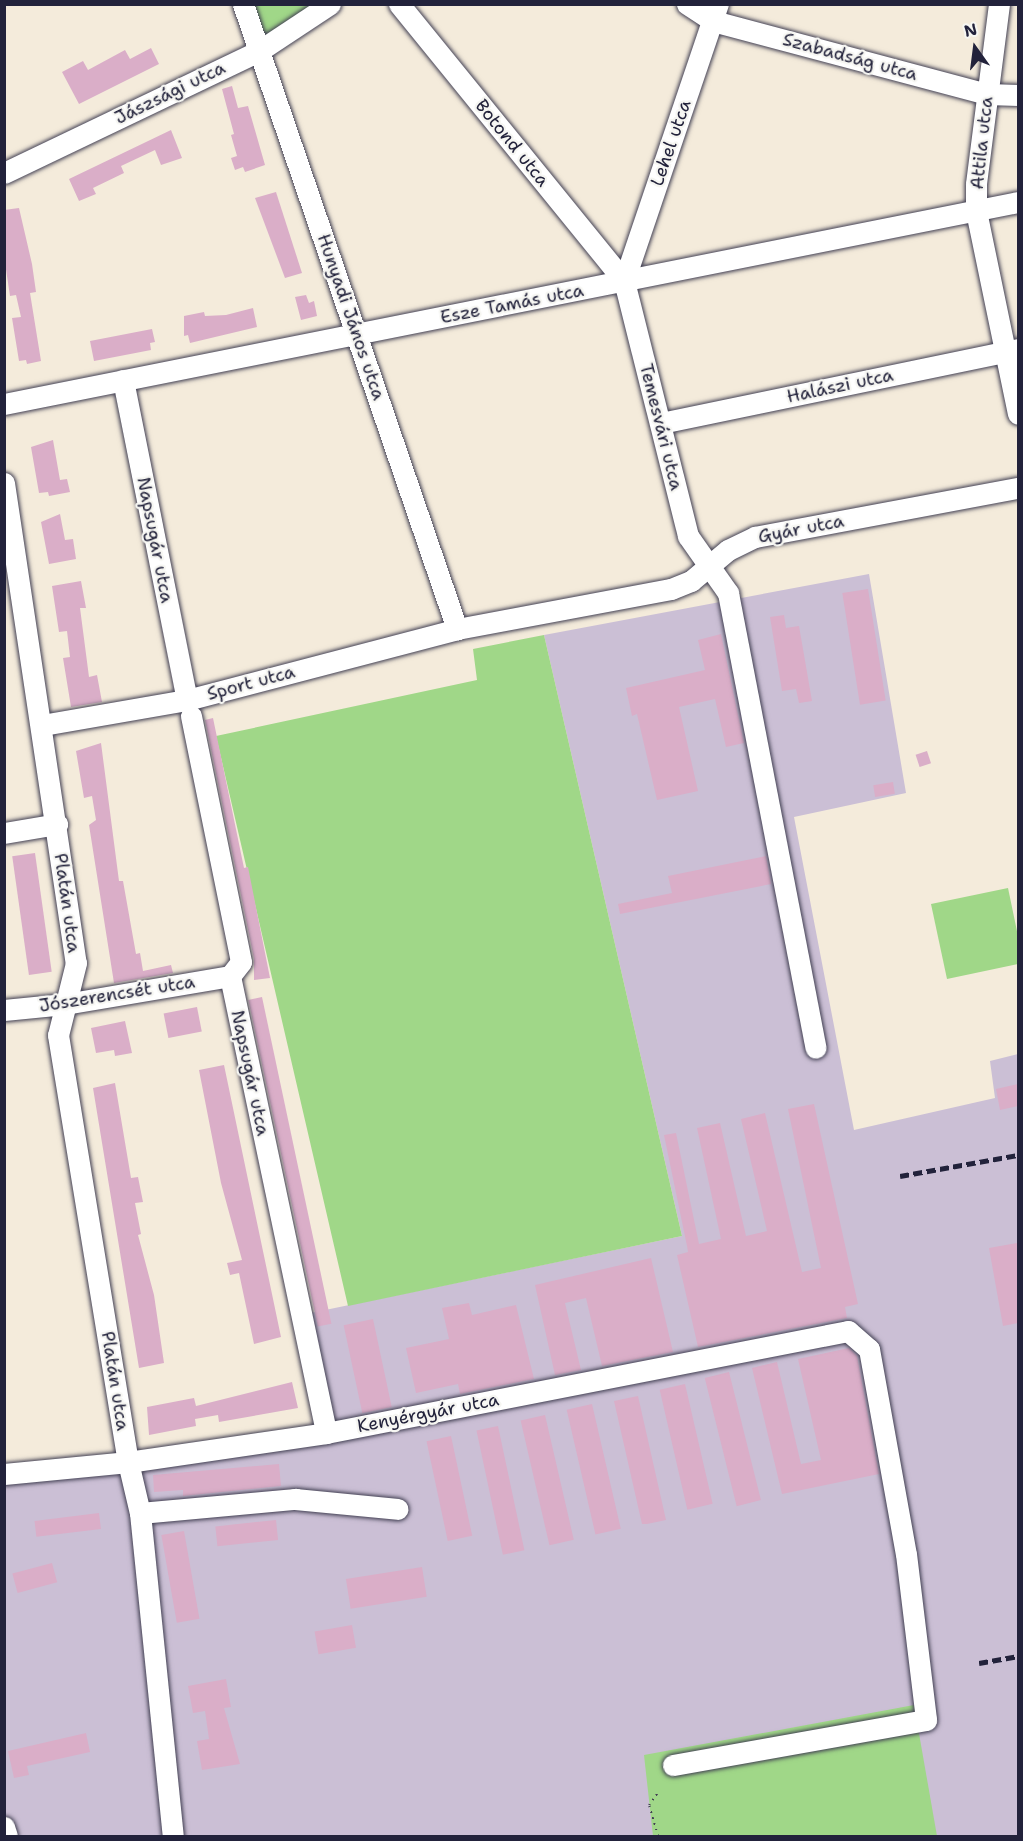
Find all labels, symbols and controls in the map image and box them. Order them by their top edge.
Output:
north arrow [945,18,1005,78]
text: N [962,18,979,42]
street label: Szabadság utca [780,29,920,85]
street label: Jászsági utca [111,57,229,129]
street label: Botond utca [470,95,554,191]
street label: Attila utca [966,95,998,191]
street label: Lehel utca [646,97,696,189]
street label: Hunyadi János utca [312,231,390,403]
street label: Esze Tamás utca [439,280,585,328]
street label: Temesvári utca [635,361,687,493]
street label: Halászi utca [785,364,895,408]
street label: Napsugár utca [132,475,178,605]
street label: Gyár utca [756,510,846,548]
street label: Sport utca [205,661,297,705]
street label: Platán utca [49,852,85,954]
street label: Jószerencsét utca [38,971,196,1017]
street label: Napsugár utca [226,1008,274,1138]
street label: Platán utca [97,1330,133,1432]
street label: Kenyérgyár utca [355,1389,501,1437]

